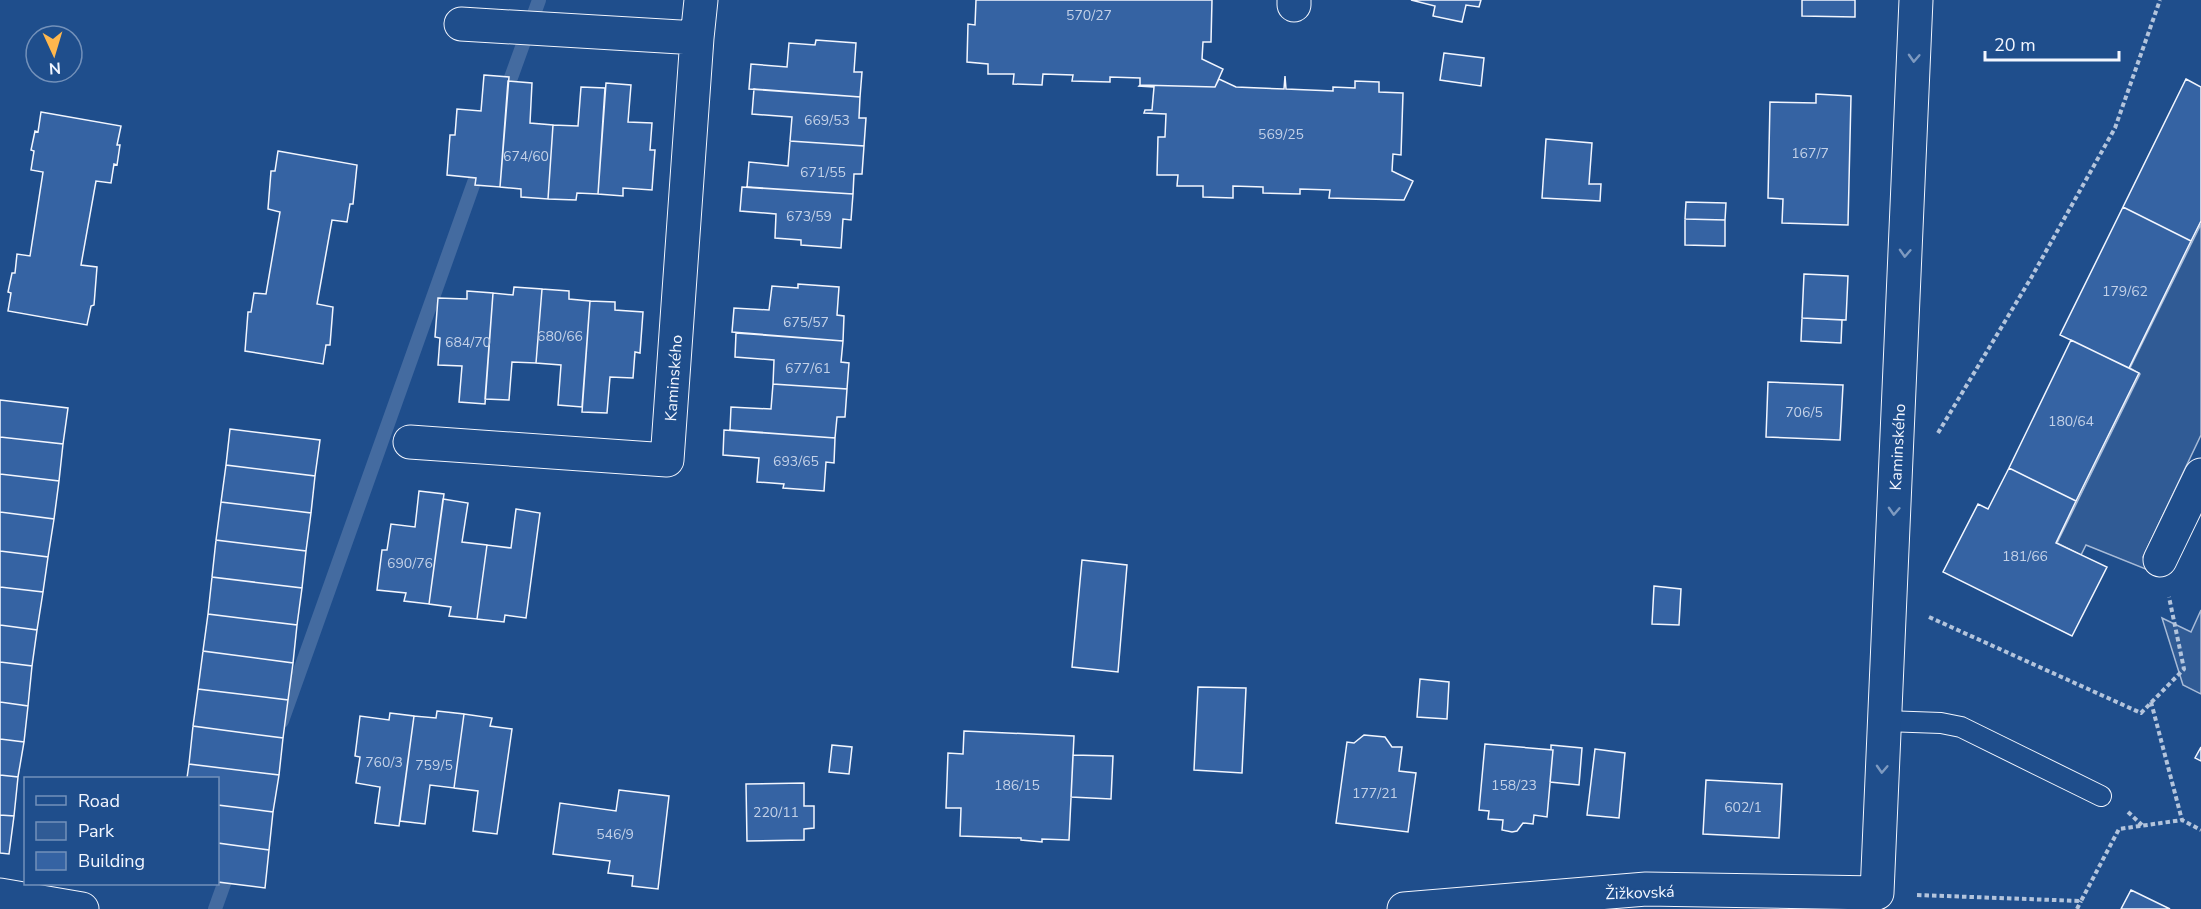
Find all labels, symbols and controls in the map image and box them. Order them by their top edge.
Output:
house number: 570/27 [1066,6,1112,25]
north arrow [24,24,84,84]
scale bar [1985,24,2118,62]
text: 20 m [1994,33,2036,57]
one-way arrow [1907,54,1920,63]
text: N [48,57,62,79]
house number: 669/53 [804,111,850,130]
house number: 569/25 [1258,125,1304,144]
house number: 167/7 [1791,144,1829,163]
house number: 674/60 [503,147,549,166]
house number: 671/55 [800,163,846,182]
house number: 673/59 [786,207,832,226]
one-way arrow [1899,249,1912,258]
house number: 179/62 [2102,282,2148,301]
house number: 675/57 [783,313,829,332]
house number: 680/66 [537,327,583,346]
house number: 684/70 [445,333,491,352]
street label: Kaminského [660,334,688,422]
house number: 677/61 [785,359,831,378]
house number: 706/5 [1785,403,1823,422]
street label: Kaminského [1885,403,1911,491]
house number: 180/64 [2048,412,2094,431]
house number: 693/65 [773,452,819,471]
one-way arrow [1887,507,1900,516]
house number: 181/66 [2002,547,2048,566]
house number: 690/76 [387,554,433,573]
house number: 760/3 [365,753,403,772]
house number: 759/5 [415,756,453,775]
one-way arrow [1876,764,1889,773]
house number: 186/15 [994,776,1040,795]
house number: 158/23 [1491,776,1537,795]
legend [24,777,219,885]
house number: 177/21 [1352,784,1398,803]
text: Road [78,789,120,813]
house number: 602/1 [1724,798,1762,817]
house number: 220/11 [753,803,799,822]
text: Park [78,819,115,843]
house number: 546/9 [596,825,634,844]
text: Building [78,849,145,873]
street label: Žižkovská [1605,881,1675,905]

